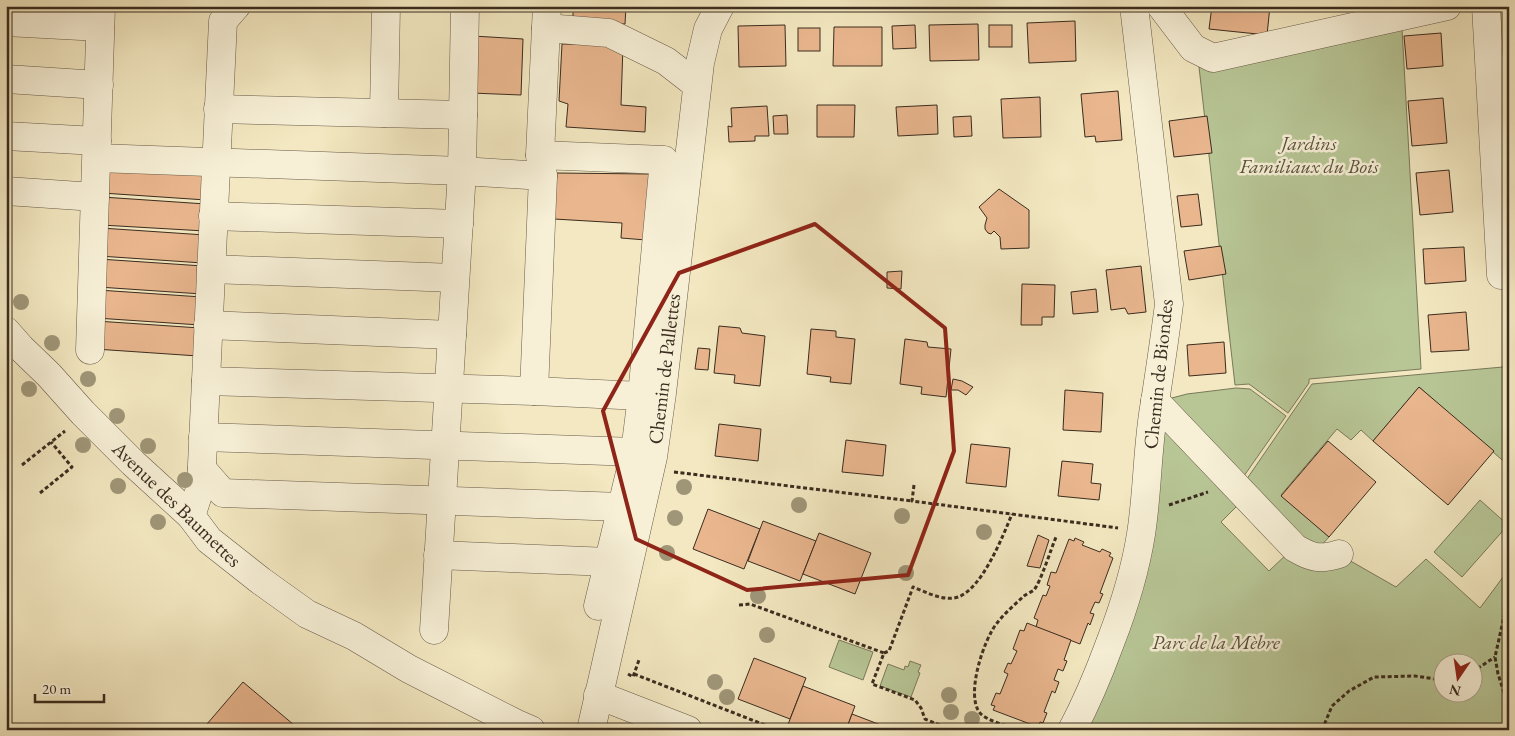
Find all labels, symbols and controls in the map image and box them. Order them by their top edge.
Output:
park label: Jardins Familiaux du Bois [1238,130,1379,179]
street label: Chemin de Pallettes [642,292,686,446]
street label: Chemin de Biondes [1137,298,1179,450]
street label: Avenue des Baumettes [106,435,247,572]
park label: Parc de la Mèbre [1152,629,1280,655]
north arrow [1432,654,1482,704]
scale bar [35,671,104,703]
text: 20 m [42,679,71,698]
text: N [1447,680,1463,701]

